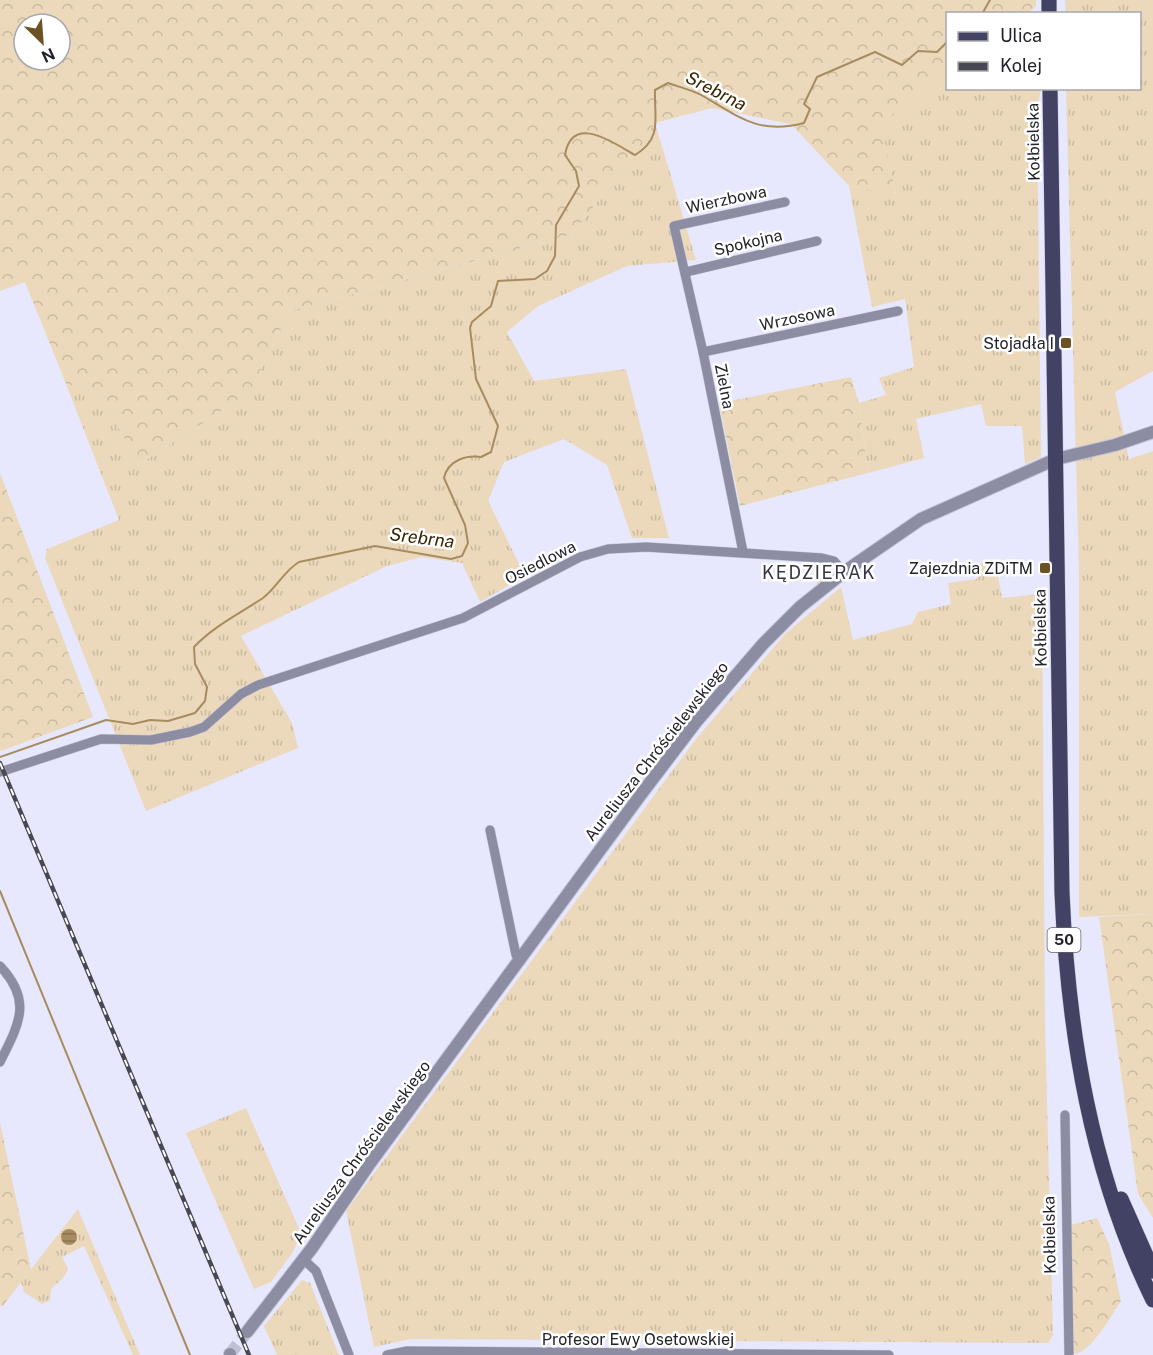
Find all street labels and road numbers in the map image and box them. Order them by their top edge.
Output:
street label: Kołbielska [1023,103,1044,181]
street label: Wierzbowa [684,182,768,217]
street label: Spokojna [712,225,784,260]
street label: Wrzosowa [758,300,836,335]
street label: Zielna [711,362,738,410]
street label: Osiedlowa [502,537,579,588]
street label: Kołbielska [1030,589,1051,667]
street label: Aureliusza Chróścielewskiego [581,658,732,845]
road number: 50 [1048,928,1080,952]
street label: Aureliusza Chróścielewskiego [288,1057,434,1248]
street label: Kołbielska [1039,1196,1060,1274]
street label: Profesor Ewy Osetowskiej [542,1330,734,1349]

